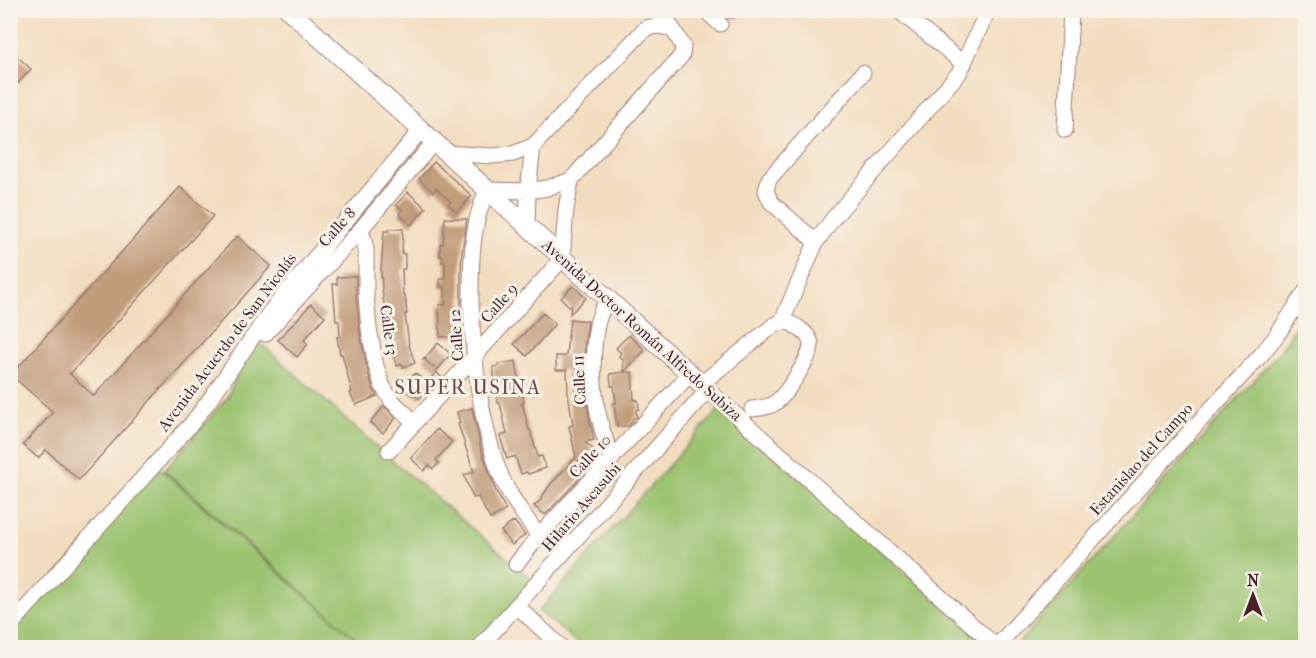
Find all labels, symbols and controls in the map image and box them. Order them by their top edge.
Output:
street label: Calle 8 [314,203,360,251]
street label: Avenida Doctor Román Alfredo Subiza [537,234,746,425]
street label: Avenida Acuerdo de San Nicolás [153,249,300,436]
street label: Calle 9 [476,279,522,327]
street label: Calle 13 [376,304,402,356]
street label: Calle 12 [445,308,467,362]
street label: Calle 11 [568,355,590,405]
district label: SUPER USINA [395,376,541,399]
street label: Estanislao del Campo [1086,399,1196,519]
street label: Calle 10 [565,430,615,482]
street label: Hilario Ascasubi [537,459,625,555]
north arrow [1223,565,1283,625]
text: N [1247,571,1260,590]

